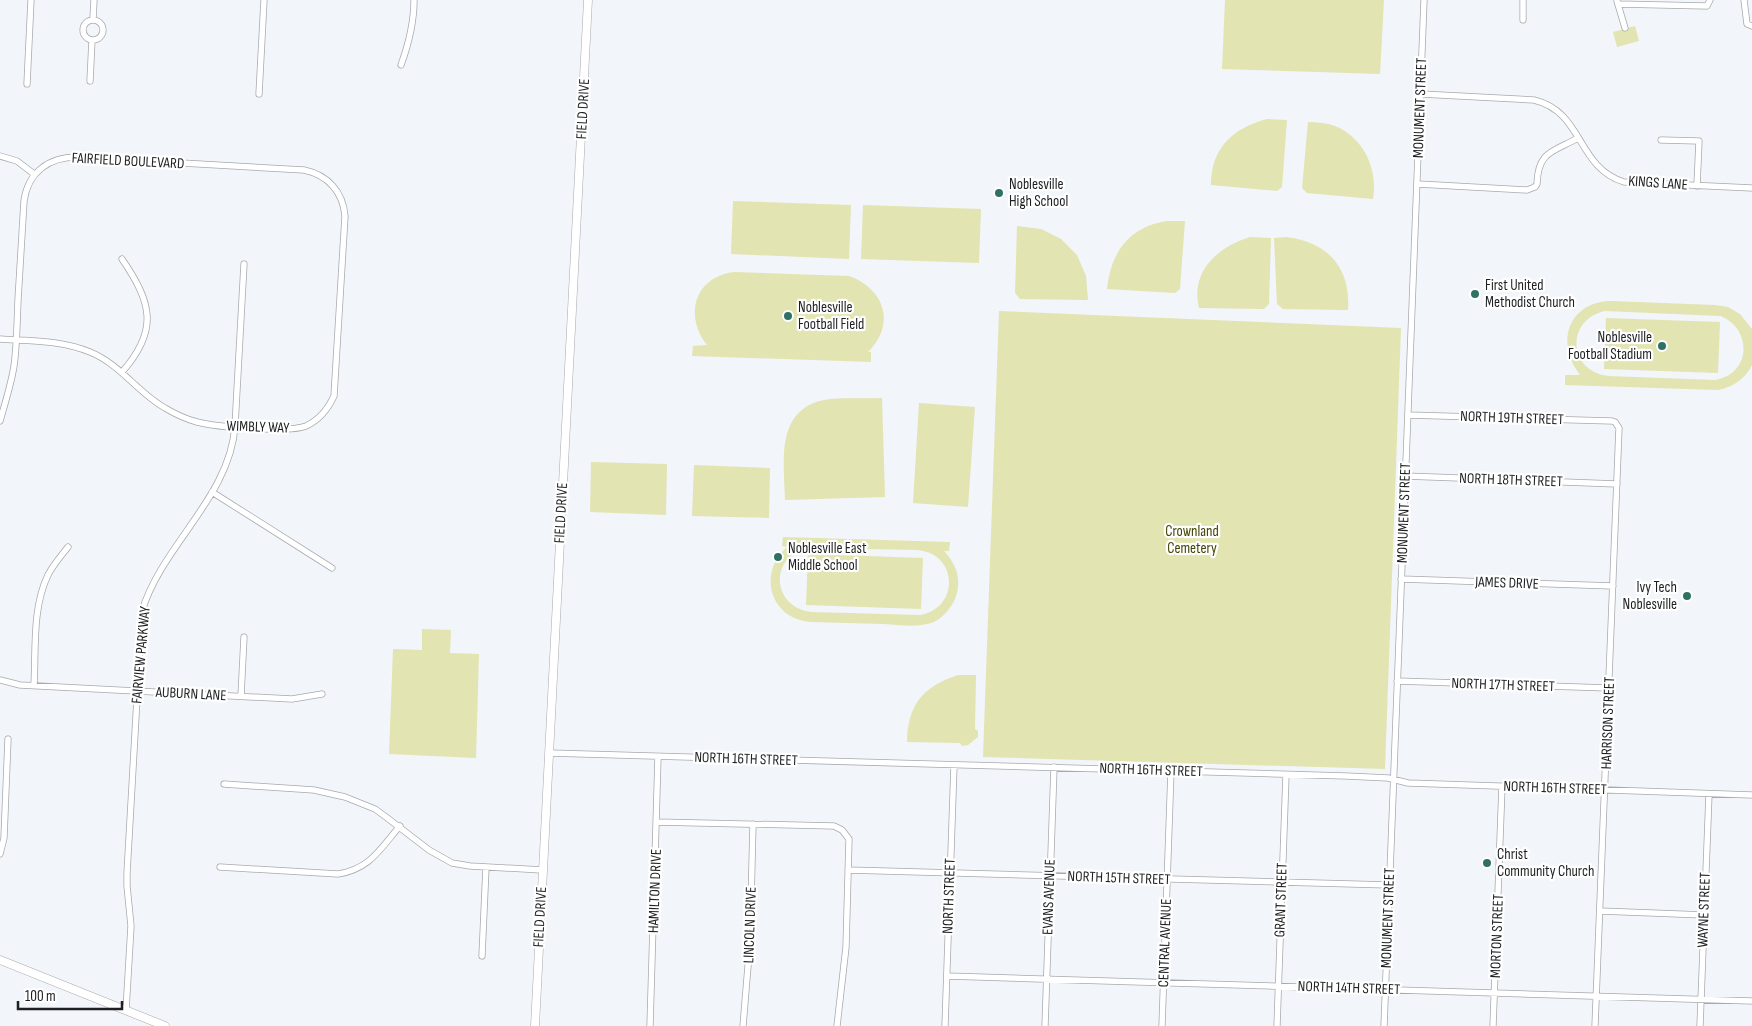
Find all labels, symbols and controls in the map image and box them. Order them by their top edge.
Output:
street label: MONUMENT STREET [1409,58,1431,158]
street label: FIELD DRIVE [572,78,594,140]
street label: FAIRFIELD BOULEVARD [71,149,185,173]
street label: KINGS LANE [1628,171,1688,195]
place label: Noblesville High School [1009,175,1068,211]
marker: Noblesville High School [993,187,1005,199]
place label: First United Methodist Church [1485,276,1575,312]
marker: First United Methodist Church [1469,288,1481,300]
place label: Noblesville Football Field [798,298,864,334]
marker: Noblesville Football Field [782,310,794,322]
place label: Noblesville Football Stadium [1568,328,1652,364]
marker: Noblesville Football Stadium [1656,340,1668,352]
street label: NORTH 19TH STREET [1460,407,1564,429]
street label: WIMBLY WAY [226,416,291,438]
street label: MONUMENT STREET [1393,463,1415,563]
street label: NORTH 18TH STREET [1459,469,1563,491]
street label: FIELD DRIVE [550,482,572,544]
park label: Crownland Cemetery [1165,522,1219,558]
place label: Noblesville East Middle School [788,539,867,575]
marker: Noblesville East Middle School [772,551,784,563]
street label: JAMES DRIVE [1474,572,1539,594]
place label: Ivy Tech Noblesville [1623,578,1677,614]
marker: Ivy Tech Noblesville [1681,590,1693,602]
street label: FAIRVIEW PARKWAY [127,605,155,705]
street label: NORTH 17TH STREET [1451,674,1555,696]
street label: HARRISON STREET [1597,676,1619,770]
street label: AUBURN LANE [154,683,227,705]
street label: NORTH 16TH STREET [694,748,798,770]
street label: NORTH 16TH STREET [1099,759,1203,781]
street label: NORTH 16TH STREET [1503,777,1607,799]
place label: Christ Community Church [1497,845,1594,881]
street label: HAMILTON DRIVE [644,849,666,933]
marker: Christ Community Church [1481,857,1493,869]
street label: NORTH STREET [938,858,960,934]
street label: EVANS AVENUE [1038,859,1060,935]
street label: GRANT STREET [1270,862,1292,938]
street label: NORTH 15TH STREET [1067,867,1171,889]
street label: MONUMENT STREET [1377,868,1399,968]
street label: WAYNE STREET [1693,872,1715,948]
street label: FIELD DRIVE [529,886,551,948]
street label: LINCOLN DRIVE [739,886,761,964]
street label: MORTON STREET [1486,894,1508,978]
street label: CENTRAL AVENUE [1154,898,1176,988]
street label: NORTH 14TH STREET [1297,977,1401,999]
scale bar [18,978,121,1010]
text: 100 m [25,987,56,1006]

